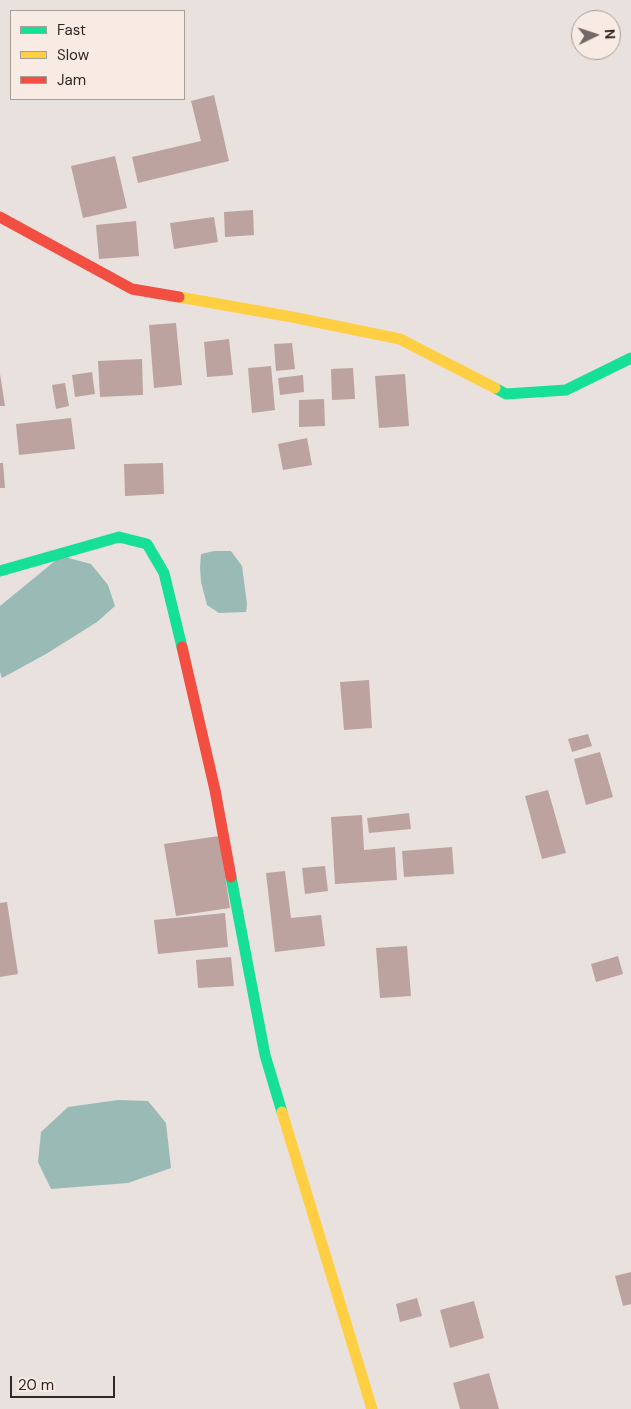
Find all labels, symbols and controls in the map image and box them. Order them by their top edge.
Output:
legend [10,10,185,100]
north arrow [571,10,621,60]
text: Fast [57,20,86,40]
text: N [601,28,619,40]
text: Slow [57,45,89,65]
text: Jam [57,70,86,90]
scale bar [12,1366,118,1398]
text: 20 m [18,1375,54,1395]

